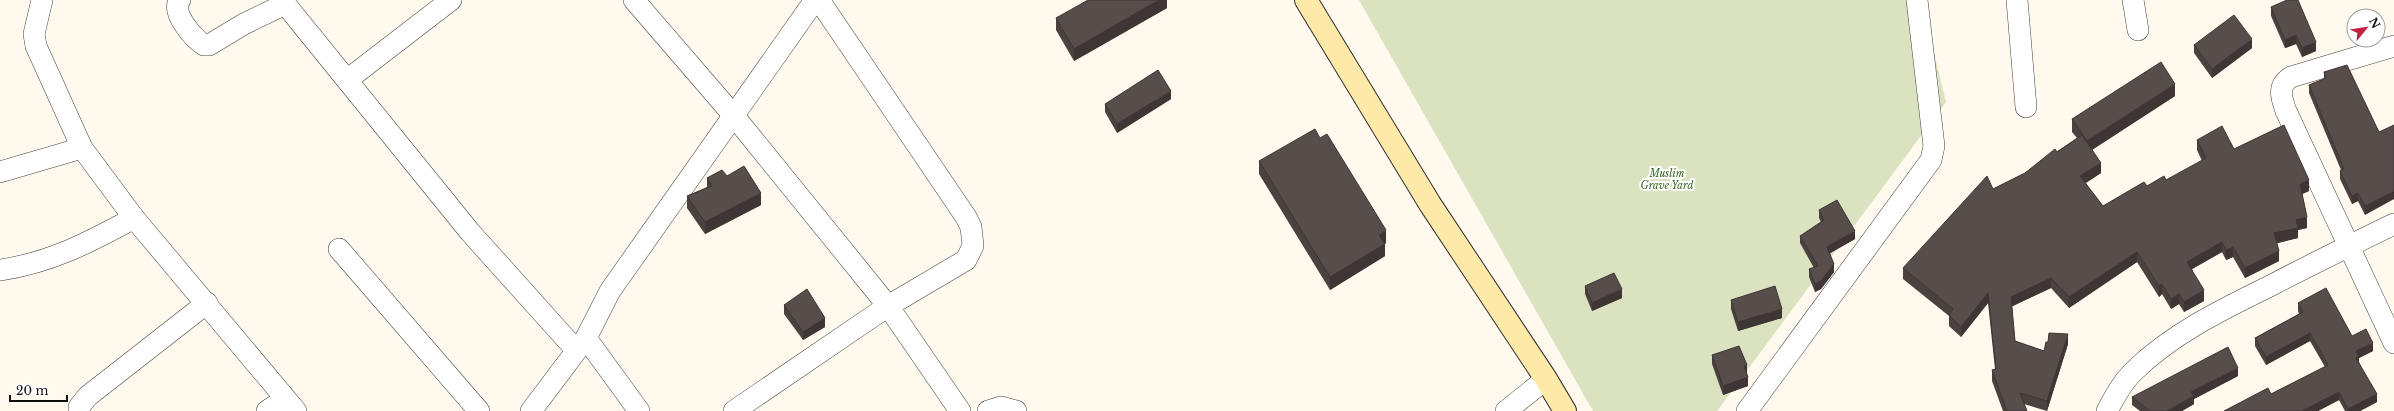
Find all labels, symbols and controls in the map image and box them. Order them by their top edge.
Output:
north arrow [2346,8,2386,48]
text: N [2366,15,2384,32]
park label: Muslim Grave Yard [1641,167,1693,192]
scale bar [10,377,67,403]
text: 20 m [16,383,48,398]

